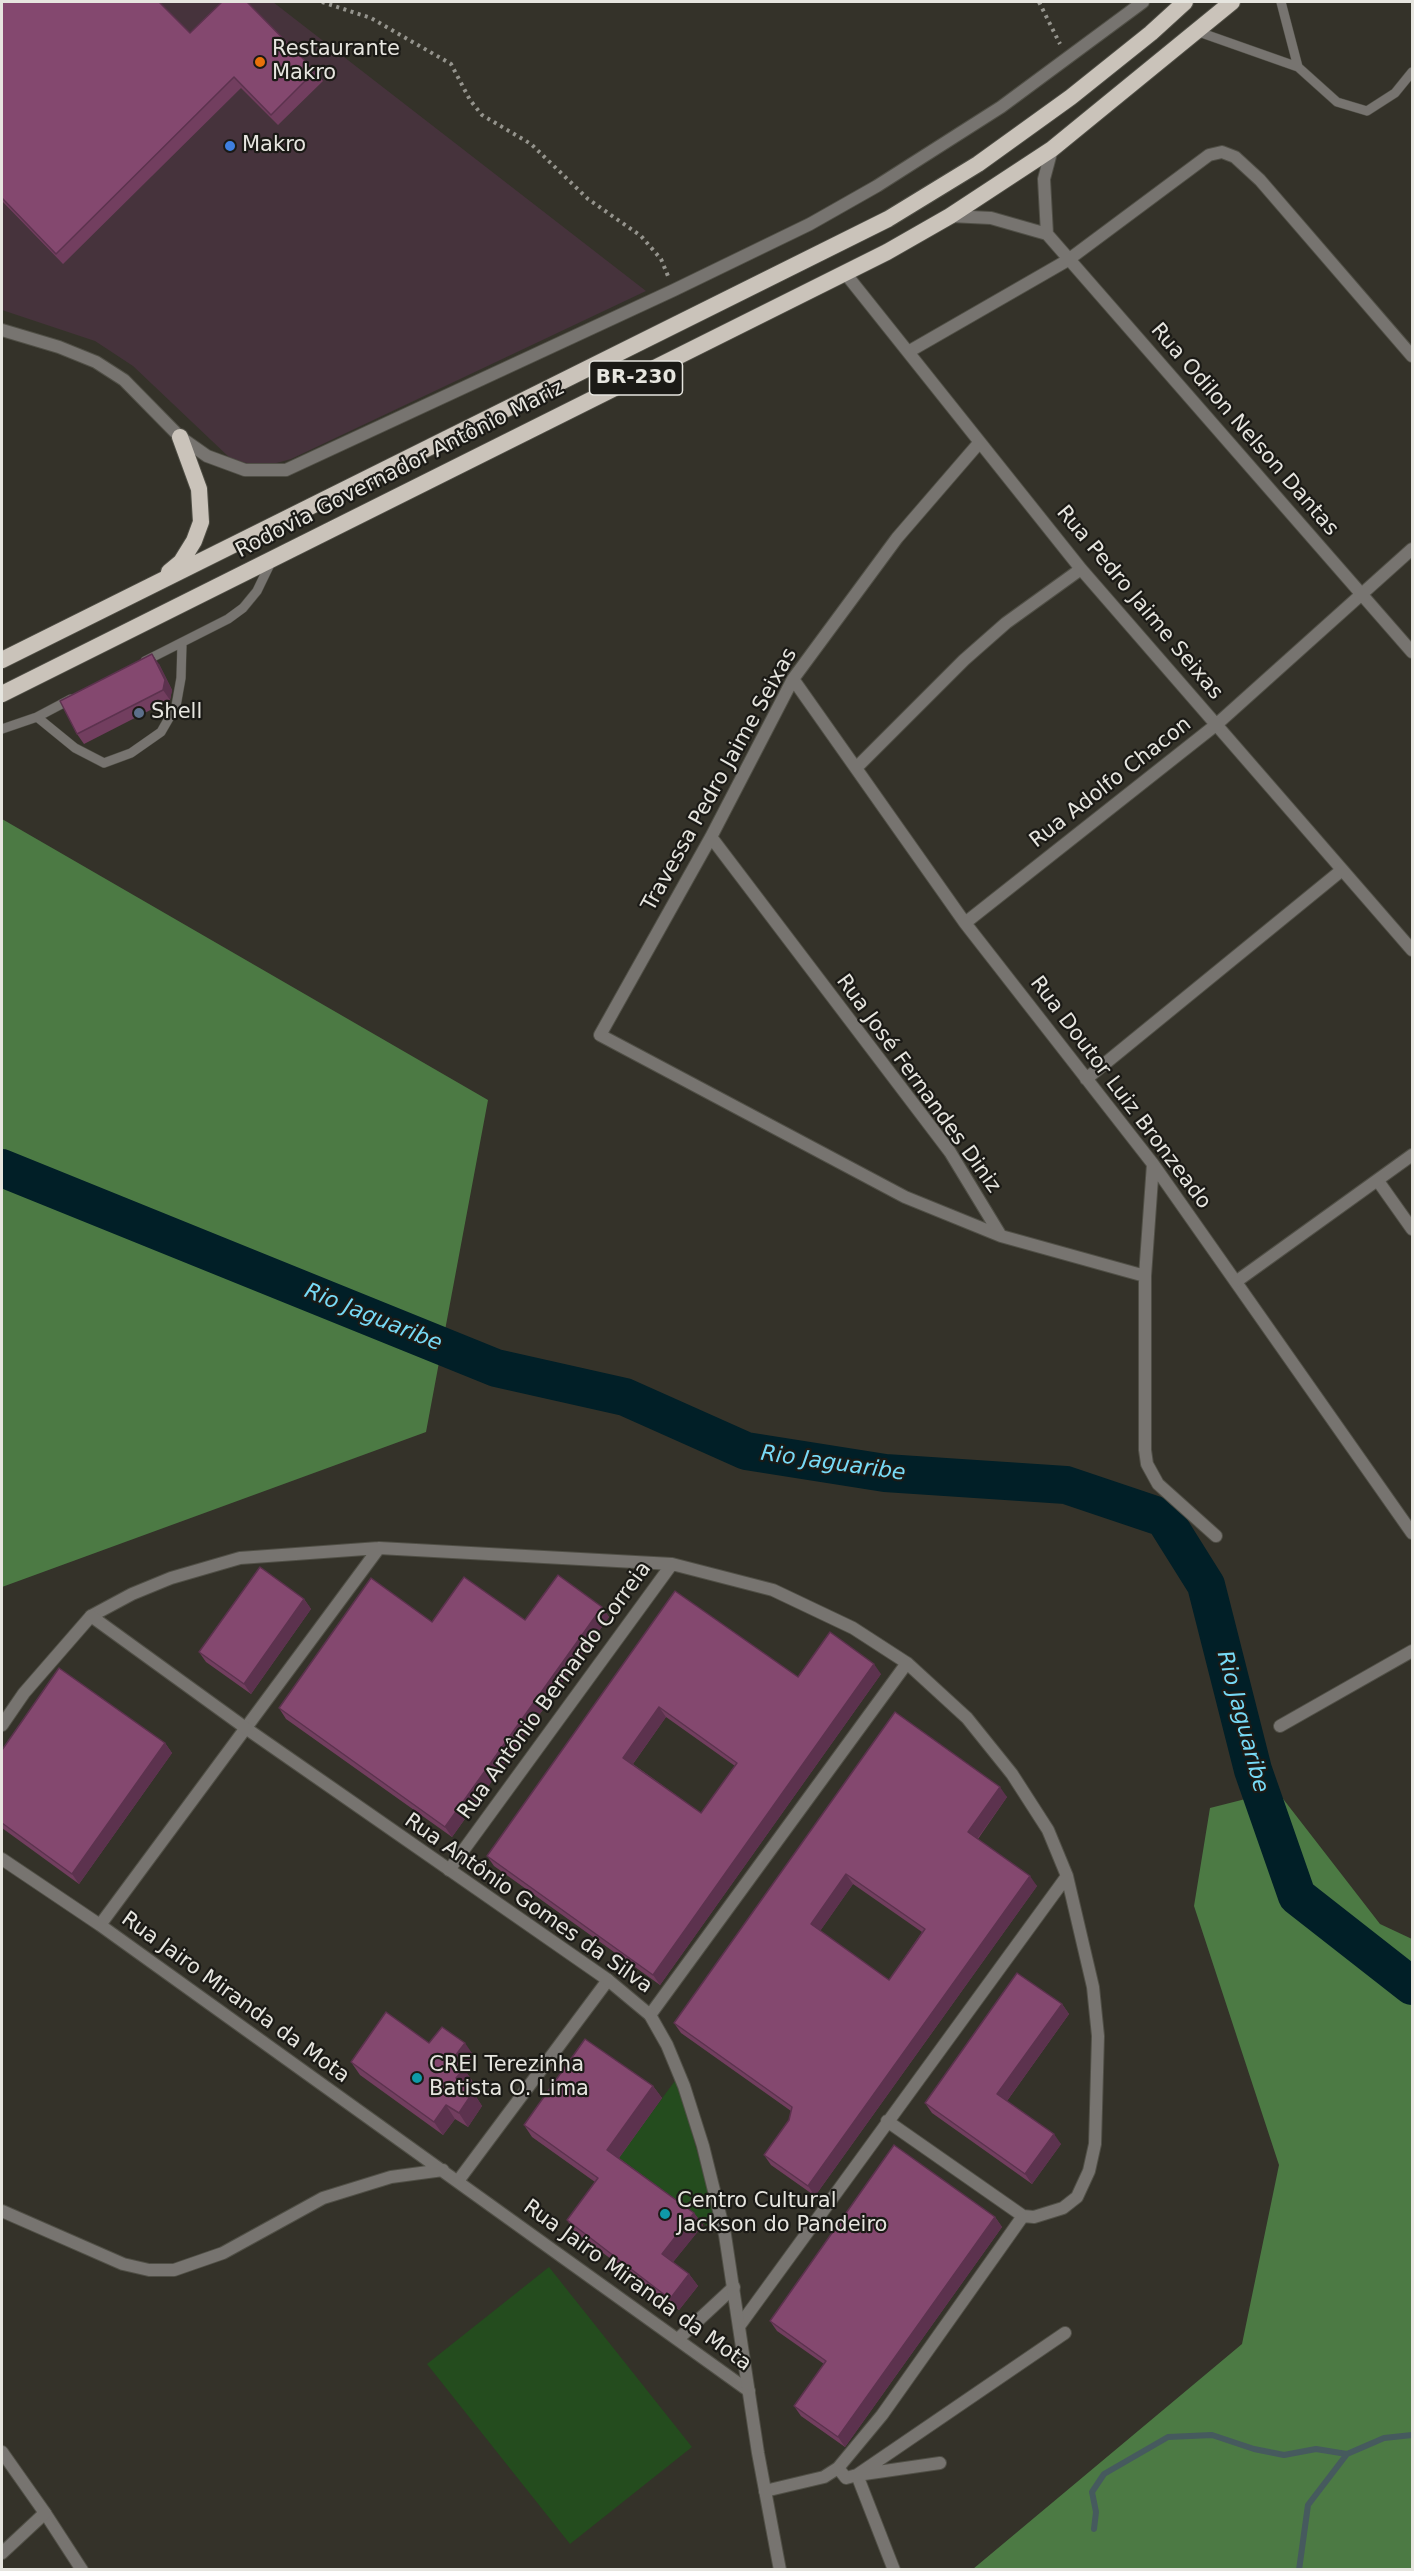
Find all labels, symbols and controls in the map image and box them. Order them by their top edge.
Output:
place label: Restaurante Makro [272,37,400,87]
marker: Restaurante Makro [253,55,267,69]
place label: Makro [242,133,306,159]
marker: Makro [223,139,237,153]
street label: Rua Odilon Nelson Dantas [1145,319,1343,541]
road number: BR-230 [590,361,682,395]
street label: Rodovia Governador Antônio Mariz [232,376,568,564]
street label: Rua Pedro Jaime Seixas [1050,501,1228,705]
street label: Travessa Pedro Jaime Seixas [637,644,803,916]
place label: Shell [151,700,202,726]
marker: Shell [132,706,146,720]
street label: Rua Adolfo Chacon [1025,712,1197,854]
street label: Rua José Fernandes Diniz [830,970,1006,1198]
street label: Rua Doutor Luiz Bronzeado [1024,972,1216,1214]
water label: Rio Jaguaribe [300,1278,446,1358]
water label: Rio Jaguaribe [759,1441,907,1487]
street label: Rua Antônio Bernardo Correia [453,1557,657,1825]
water label: Rio Jaguaribe [1210,1648,1274,1796]
street label: Rua Antônio Gomes da Silva [399,1808,657,2000]
street label: Rua Jairo Miranda da Mota [116,1907,354,2089]
place label: CREI Terezinha Batista O. Lima [429,2053,589,2103]
marker: CREI Terezinha Batista O. Lima [410,2071,424,2085]
place label: Centro Cultural Jackson do Pandeiro [677,2189,887,2239]
street label: Rua Jairo Miranda da Mota [518,2195,756,2377]
marker: Centro Cultural Jackson do Pandeiro [658,2207,672,2221]

